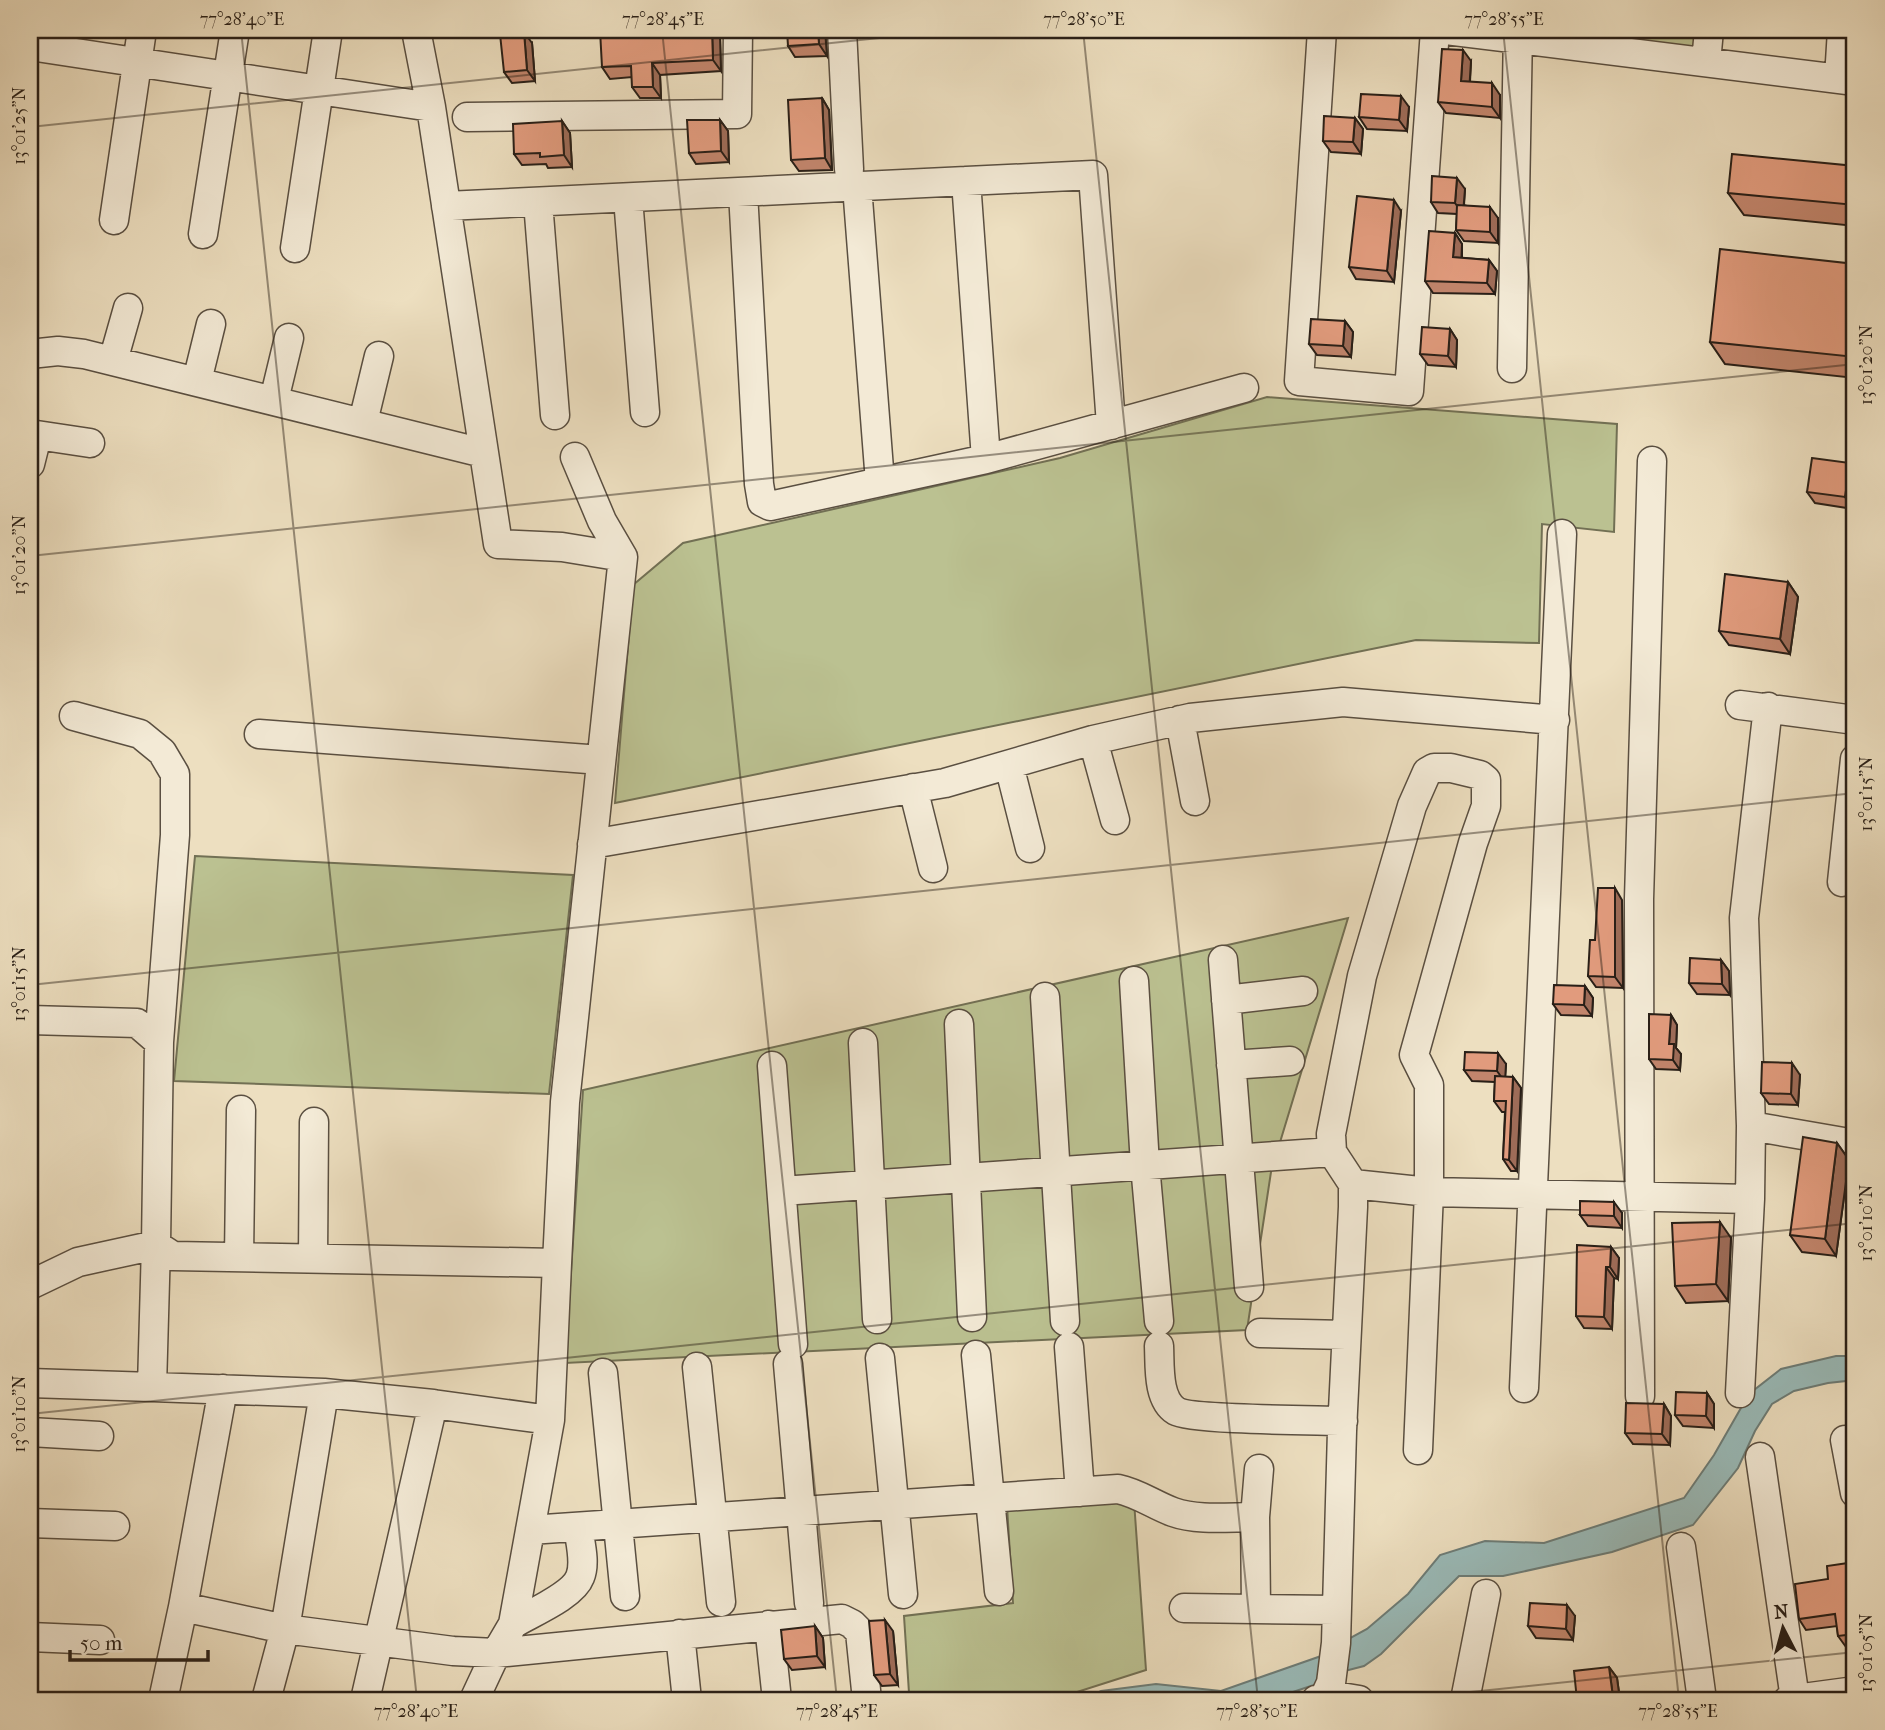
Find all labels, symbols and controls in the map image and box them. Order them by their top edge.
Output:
text: 77°28'40"E [200,9,284,30]
text: 77°28'45"E [622,9,704,30]
text: 77°28'50"E [1043,9,1125,30]
text: 77°28'55"E [1464,9,1544,30]
text: 13°01'25"N [9,87,30,165]
text: 13°01'20"N [1856,324,1877,405]
text: 13°01'20"N [9,514,30,595]
text: 13°01'15"N [1856,756,1877,832]
text: 13°01'15"N [9,946,30,1022]
text: 13°01'10"N [1856,1184,1877,1262]
text: 13°01'10"N [9,1375,30,1453]
north arrow [1748,1594,1818,1664]
text: N [1773,1600,1790,1624]
text: 13°01'05"N [1856,1613,1877,1692]
scale bar [70,1618,208,1662]
text: 50 m [80,1631,123,1655]
text: 77°28'40"E [374,1701,458,1722]
text: 77°28'45"E [796,1701,878,1722]
text: 77°28'50"E [1216,1701,1298,1722]
text: 77°28'55"E [1638,1701,1718,1722]

